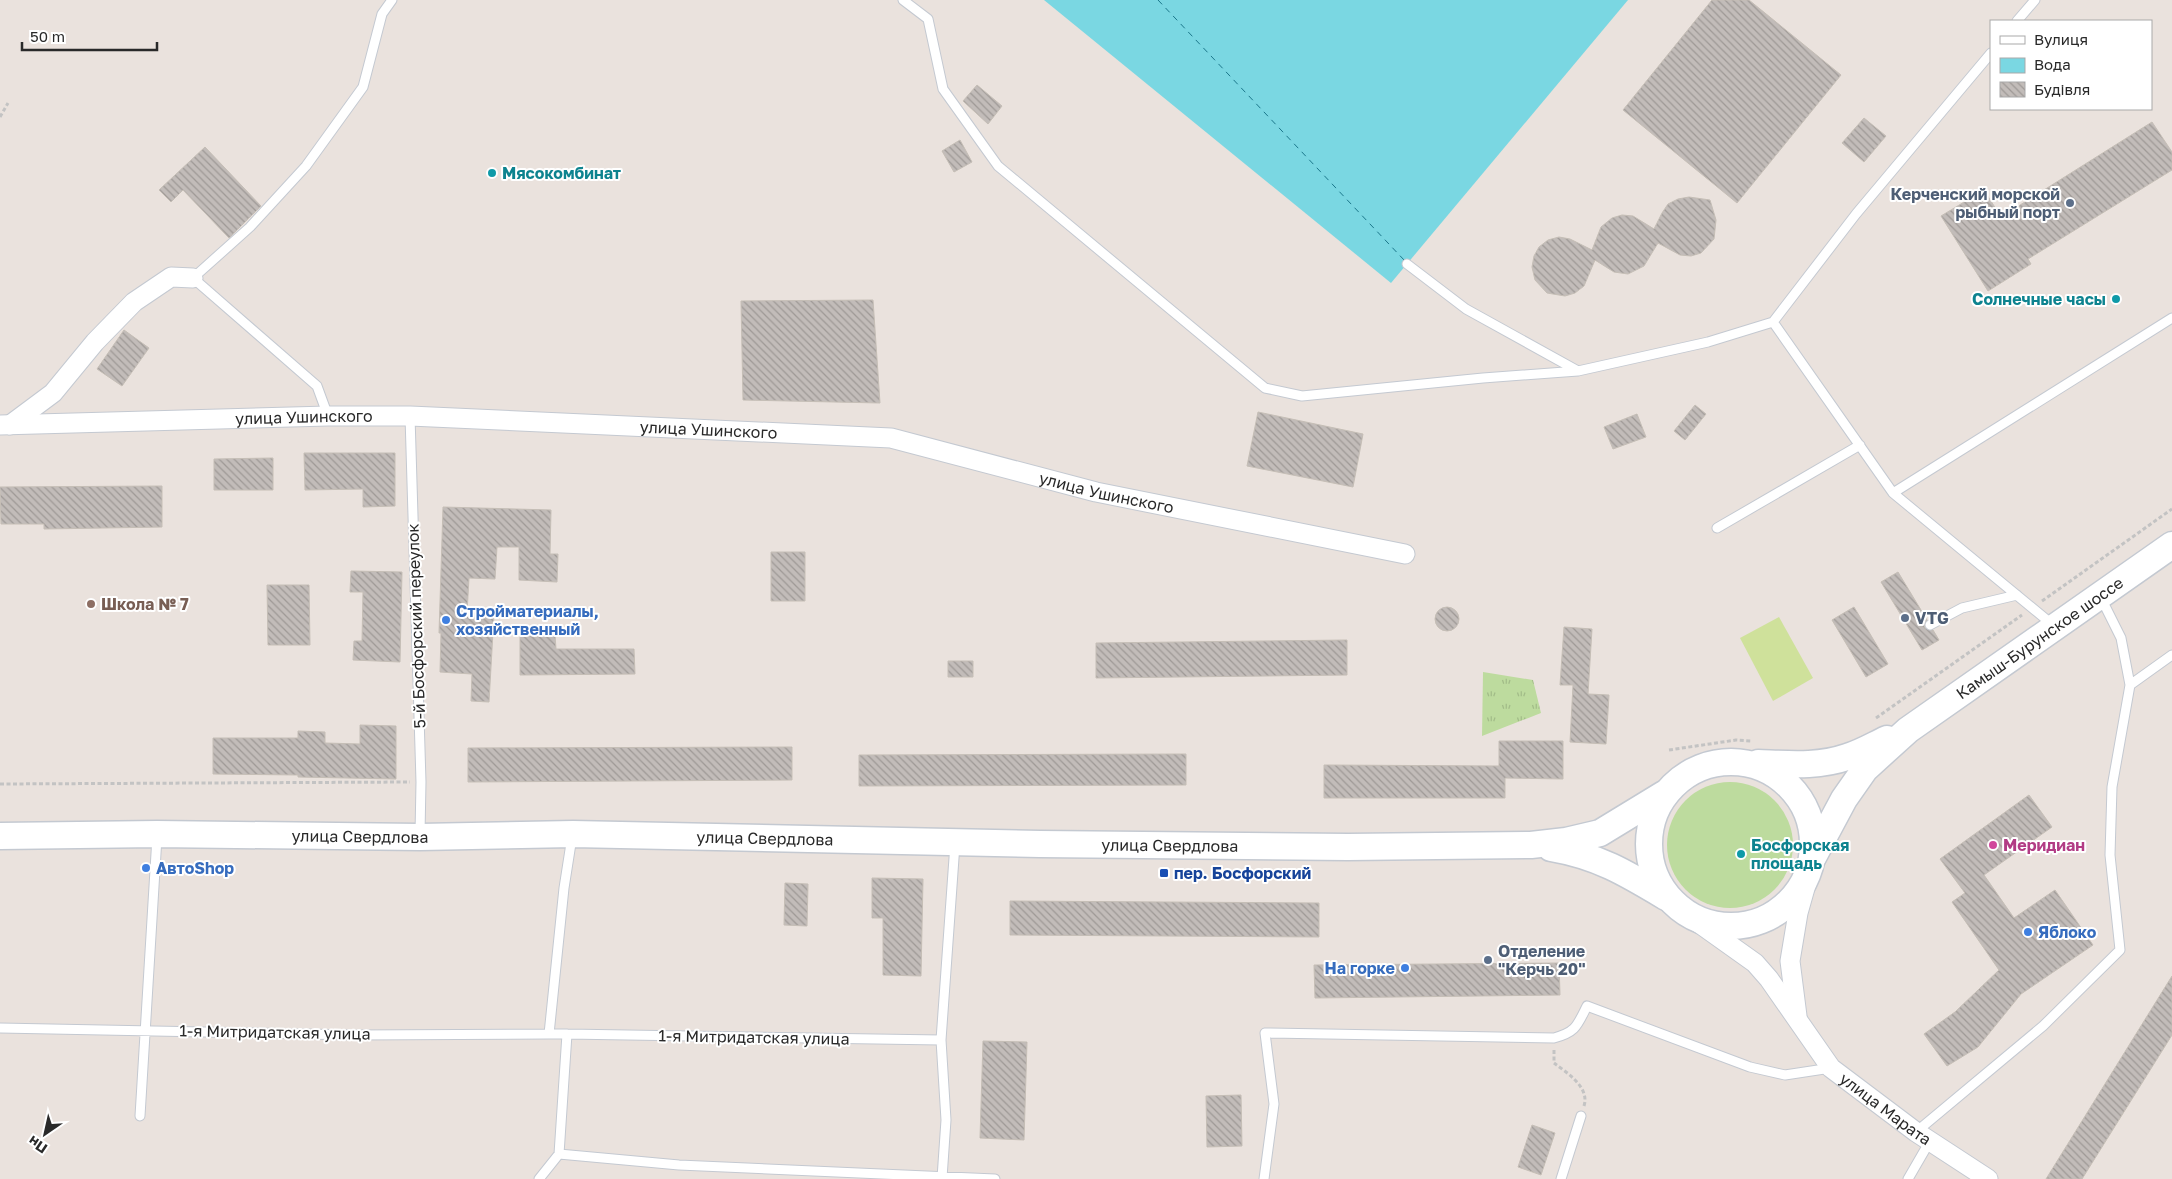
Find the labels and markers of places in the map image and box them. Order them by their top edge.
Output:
place label: Мясокомбинат [502,163,621,183]
marker: Мясокомбинат [486,167,498,179]
place label: Керченский морской рыбный порт [1890,184,2060,222]
marker: Керченский морской рыбный порт [2064,197,2076,209]
place label: Солнечные часы [1972,289,2106,309]
marker: Солнечные часы [2110,293,2122,305]
place label: Школа № 7 [101,594,189,614]
marker: Школа № 7 [85,598,97,610]
place label: Стройматериалы, хозяйственный [456,601,599,639]
place label: VTG [1915,608,1949,628]
marker: VTG [1899,612,1911,624]
marker: Стройматериалы, хозяйственный [440,614,452,626]
place label: Босфорская площадь [1751,835,1849,873]
place label: Меридиан [2003,835,2085,855]
marker: Меридиан [1987,839,1999,851]
marker: Босфорская площадь [1735,848,1747,860]
place label: АвтоShop [156,858,234,878]
marker: АвтоShop [140,862,152,874]
place label: пер. Босфорский [1174,863,1311,883]
marker: пер. Босфорский [1158,867,1170,879]
place label: Яблоко [2038,922,2097,942]
marker: Яблоко [2022,926,2034,938]
place label: Отделение "Керчь 20" [1498,941,1586,979]
marker: Отделение "Керчь 20" [1482,954,1494,966]
place label: На горке [1325,958,1395,978]
marker: На горке [1399,962,1411,974]

